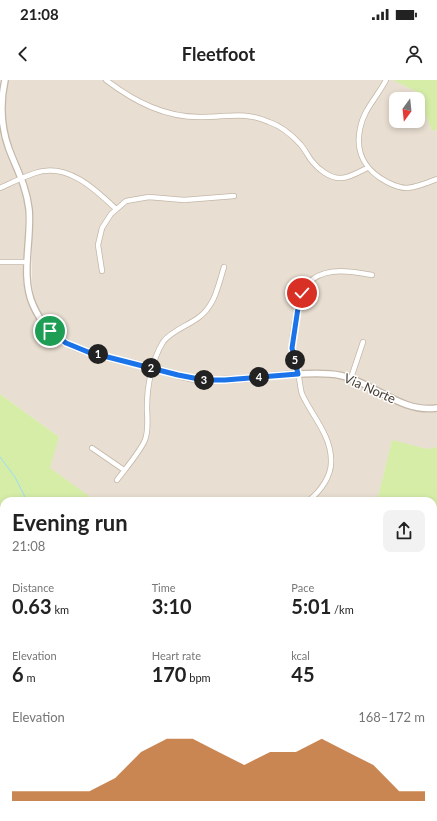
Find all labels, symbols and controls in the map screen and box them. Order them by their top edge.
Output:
text: 21:08 [20,5,59,23]
icon: back [12,43,34,65]
text: Fleetfoot [182,43,255,65]
icon: person [403,43,425,65]
north arrow [389,92,425,128]
map controls [389,92,425,128]
pin [285,276,319,310]
icon: check [291,282,313,304]
pin [33,314,67,348]
icon: arrive [39,320,61,342]
pin: 1 [88,344,108,364]
text: 1 [95,347,101,360]
pin: 5 [285,350,305,370]
text: 5 [292,353,298,366]
pin: 2 [141,358,161,378]
text: 2 [148,361,154,374]
pin: 4 [249,367,269,387]
pin: 3 [194,370,214,390]
text: 4 [256,370,262,383]
street label: Via Norte [342,370,399,407]
text: 3 [201,373,207,386]
text: Evening run [12,509,128,536]
button: share [383,510,425,552]
text: 21:08 [12,538,45,554]
text: Distance [12,581,54,594]
text: Time [152,581,176,594]
text: Pace [291,581,314,594]
text: 0.63 [12,594,52,618]
text: 3:10 [152,594,192,618]
text: 5:01 [291,594,331,618]
text: km [52,603,69,616]
text: /km [331,603,354,616]
text: Elevation [12,649,57,662]
text: Heart rate [152,649,201,662]
text: kcal [291,649,310,662]
text: 6 [12,662,24,686]
text: 170 [152,662,186,686]
text: 45 [291,662,315,686]
text: m [24,671,35,684]
text: bpm [186,671,211,684]
text: Elevation [12,709,65,725]
text: 168–172 m [358,709,425,725]

